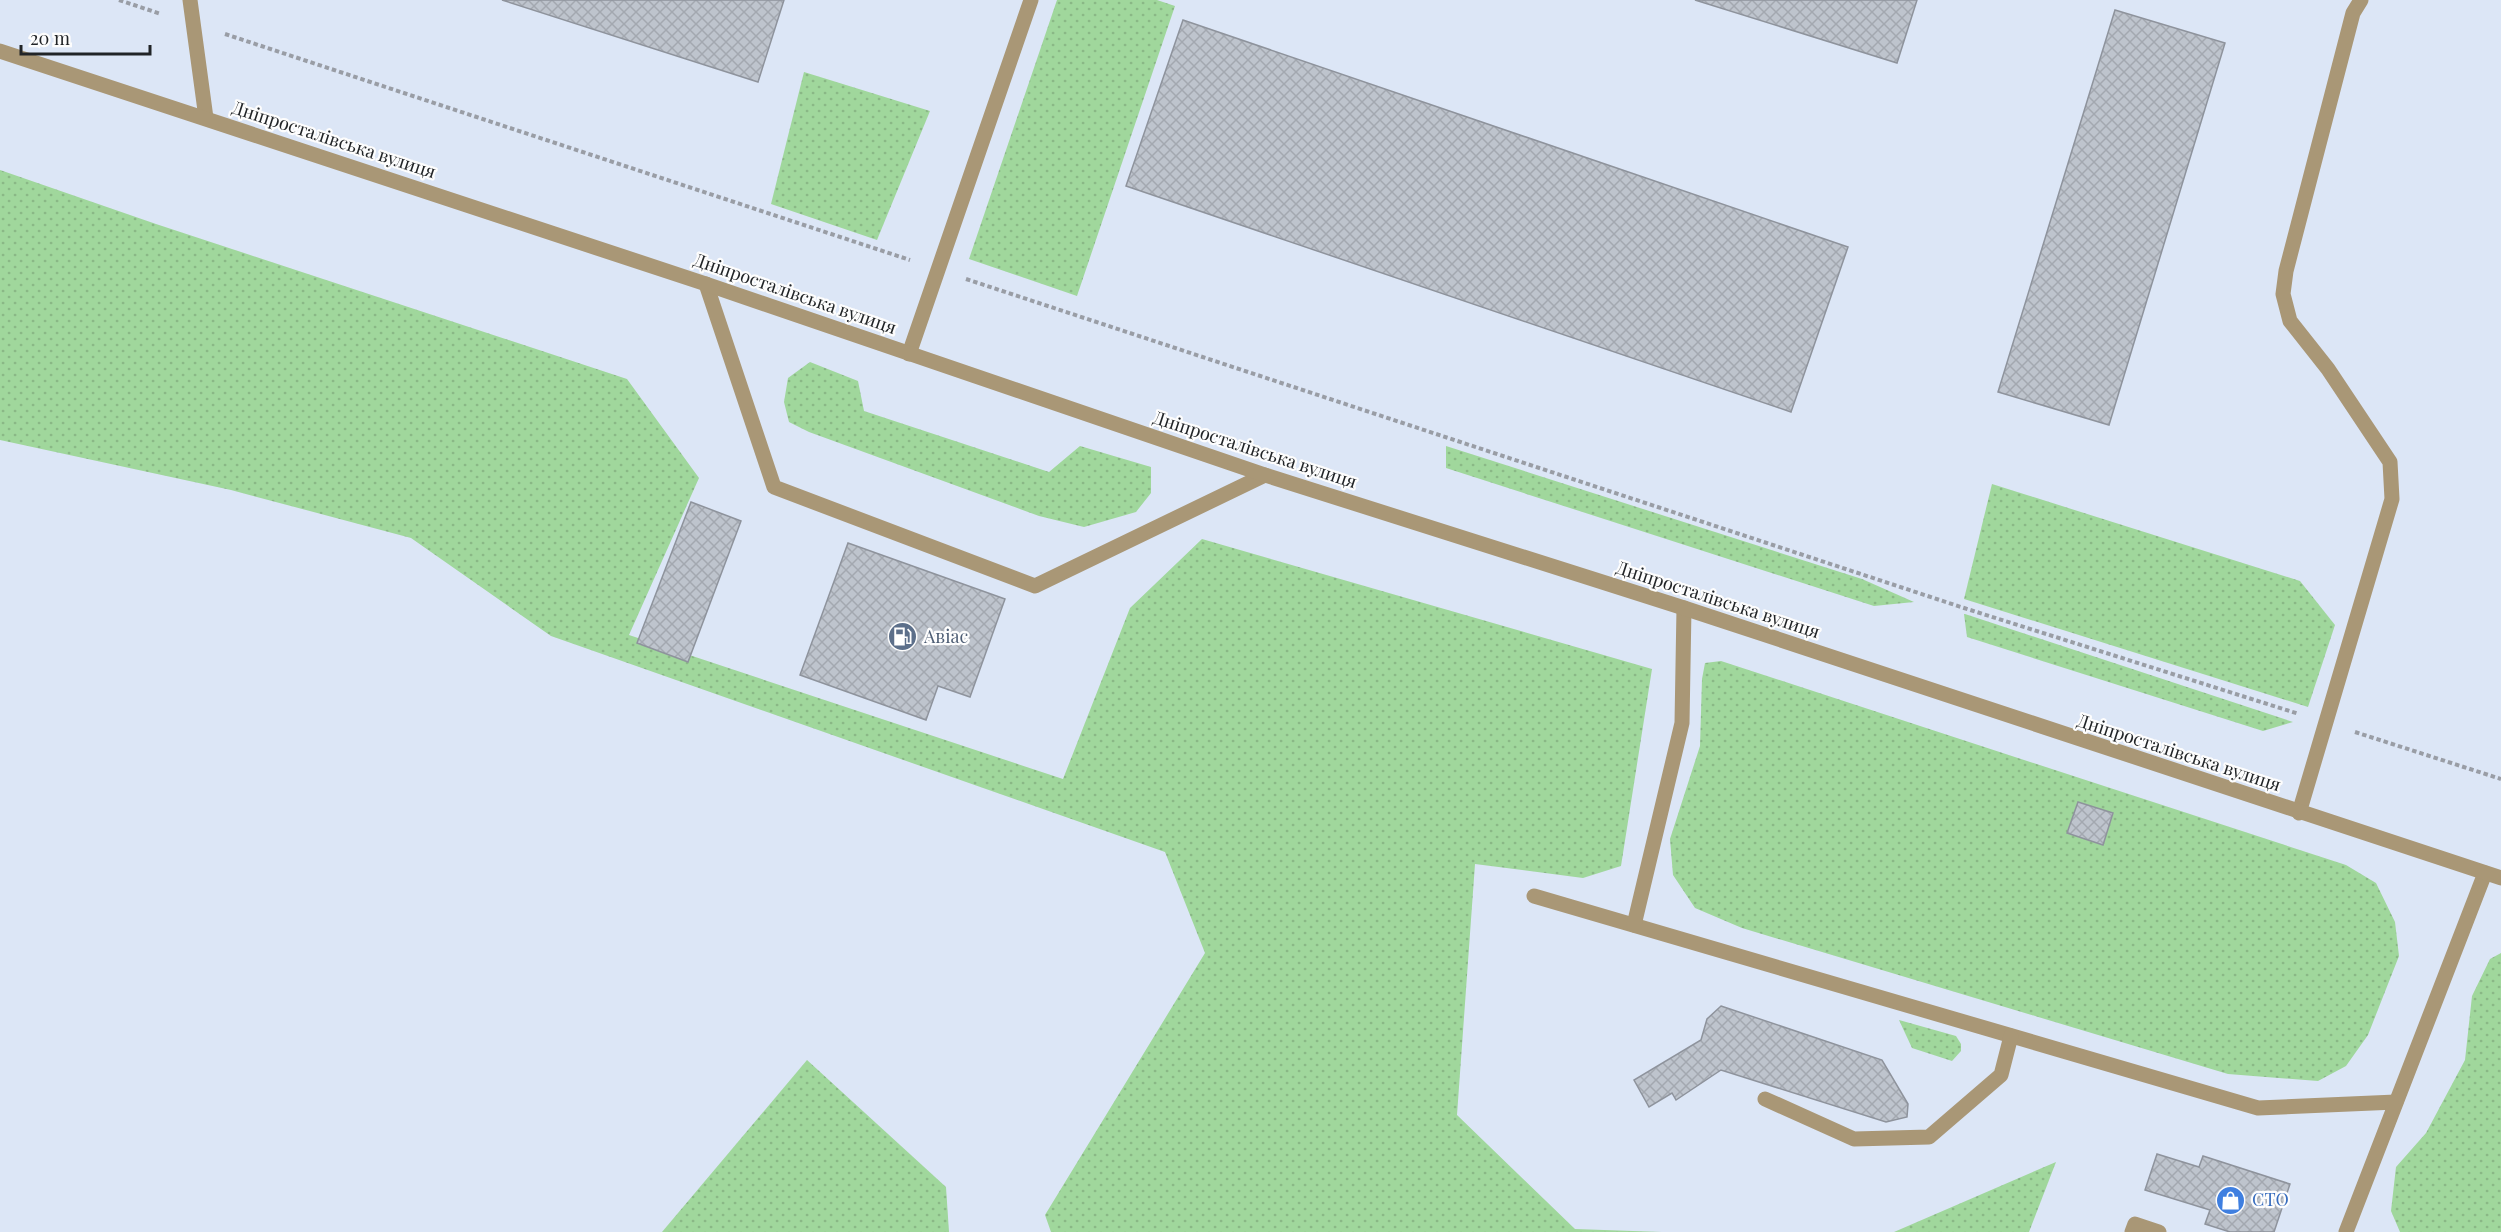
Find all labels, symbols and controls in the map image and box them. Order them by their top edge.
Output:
scale bar [21,18,150,56]
text: 20 m [30,26,70,50]
street label: Дніпросталівська вулиця [229,95,439,183]
street label: Дніпросталівська вулиця [691,247,900,339]
street label: Дніпросталівська вулиця [1150,405,1360,493]
street label: Дніпросталівська вулиця [1613,555,1823,643]
fuel station icon: Авіас [887,621,919,653]
place label: Авіас [923,624,968,648]
street label: Дніпросталівська вулиця [2074,708,2284,796]
shop icon: СТО [2215,1184,2247,1216]
place label: СТО [2252,1187,2289,1211]

